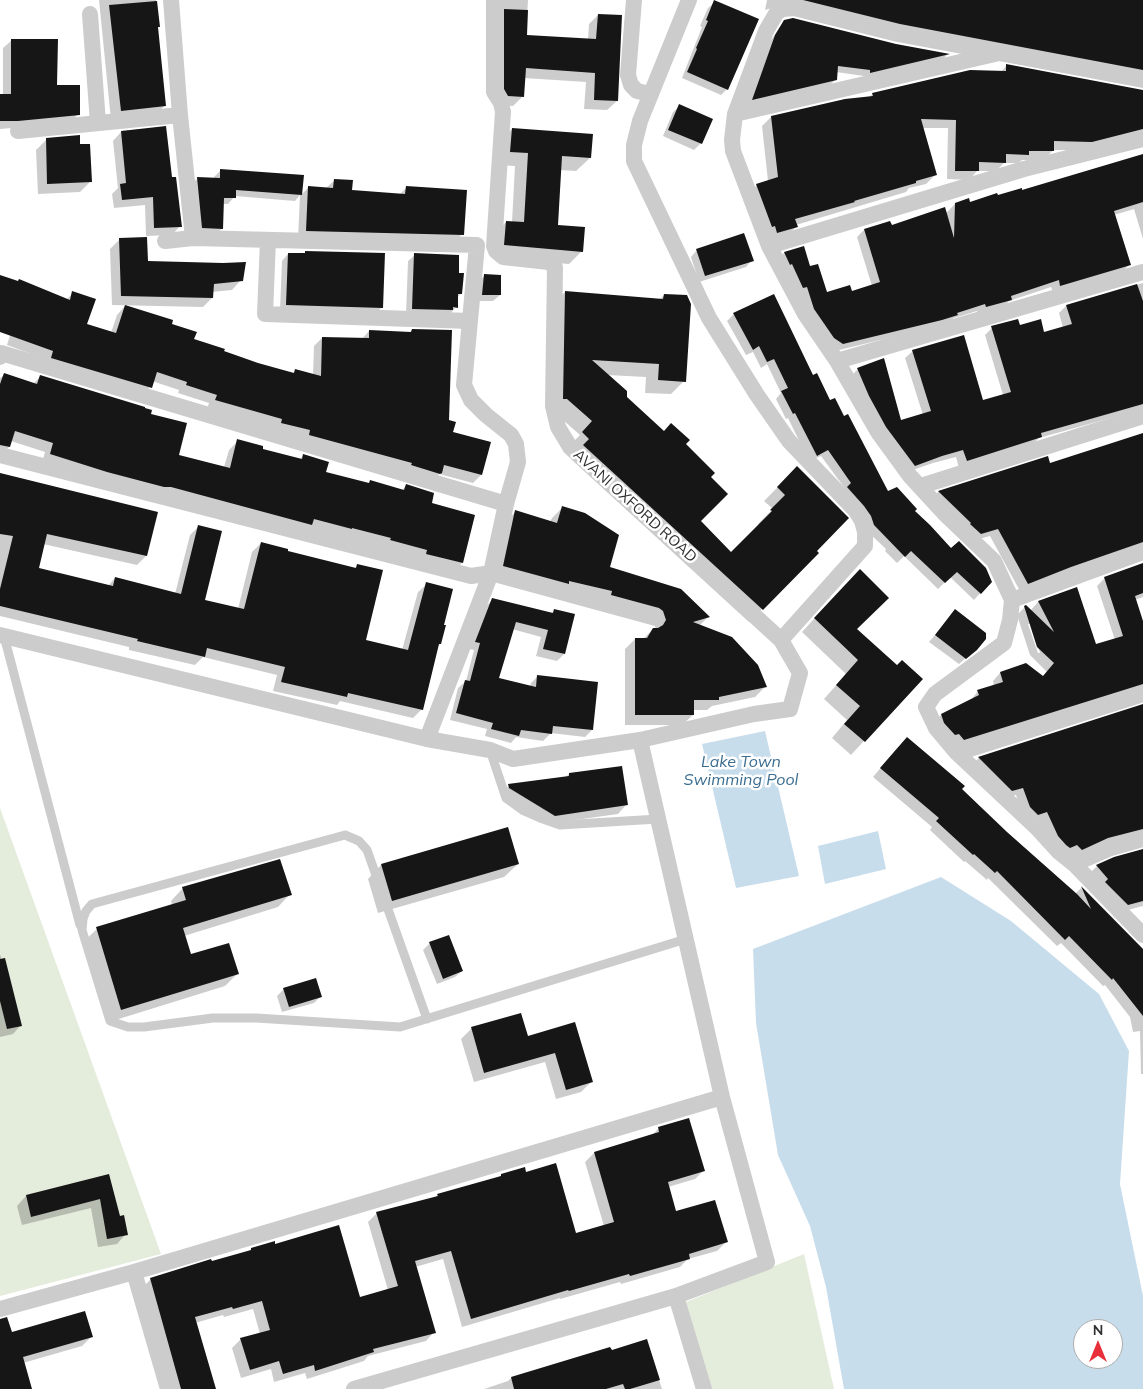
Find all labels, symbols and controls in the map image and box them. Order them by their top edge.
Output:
street label: AVANI OXFORD ROAD [570,446,700,566]
water label: Lake Town Swimming Pool [684,752,798,790]
north arrow [1073,1319,1123,1369]
text: N [1093,1321,1103,1339]

